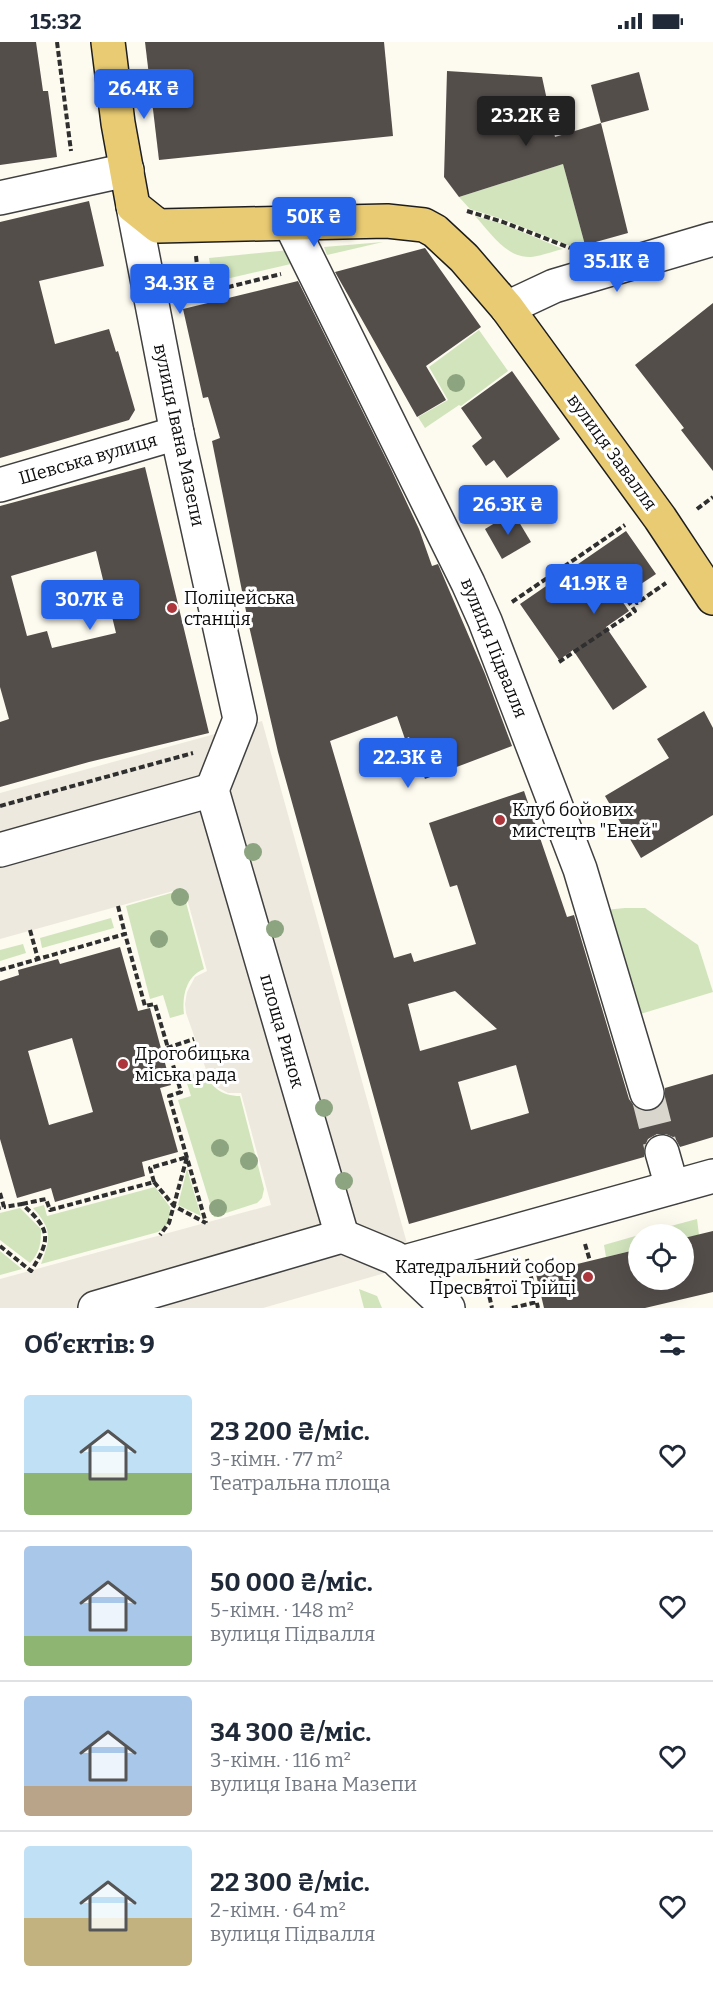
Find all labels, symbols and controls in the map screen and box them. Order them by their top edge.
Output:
text: 15:32 [30,8,82,35]
pin: 26.4K ₴ [89,69,199,120]
text: 26.4K ₴ [108,76,180,100]
pin: 23.2K ₴ [471,96,581,147]
text: 23.2K ₴ [491,103,561,127]
pin: 50K ₴ [272,197,356,248]
text: 50K ₴ [286,204,342,228]
pin: 35.1K ₴ [562,242,672,293]
text: 35.1K ₴ [584,249,650,273]
pin: 34.3K ₴ [125,264,235,315]
text: 34.3K ₴ [144,271,216,295]
street label: вулиця Івана Мазепи [149,342,209,528]
street label: вулиця Завалля [562,390,662,514]
street label: Шевська вулиця [16,429,160,489]
pin: 26.3K ₴ [453,485,563,536]
text: 26.3K ₴ [473,492,543,516]
pin: 41.9K ₴ [539,564,649,615]
text: 41.9K ₴ [560,571,628,595]
street label: вулиця Підвалля [456,575,532,721]
pin: 30.7K ₴ [35,580,145,631]
text: 30.7K ₴ [55,587,125,611]
place label: Поліцейська станція [184,587,295,630]
marker: Поліцейська станція [165,601,179,615]
pin: 22.3K ₴ [353,738,463,789]
text: 22.3K ₴ [373,745,443,769]
place label: Клуб бойових мистецтв "Еней" [512,799,658,842]
marker: Клуб бойових мистецтв "Еней" [493,813,507,827]
street label: площа Ринок [255,971,309,1091]
place label: Дрогобицька міська рада [135,1043,250,1086]
marker: Дрогобицька міська рада [116,1057,130,1071]
map controls [628,1224,694,1290]
button: locate [628,1224,694,1290]
place label: Катедральний собор Пресвятої Трійці [395,1256,576,1299]
marker: Катедральний собор Пресвятої Трійці [581,1270,595,1284]
icon: filters [656,1328,689,1361]
text: Об’єктів: 9 [24,1329,155,1360]
text: 23 200 ₴/міс. [210,1416,370,1447]
icon: home [72,1419,144,1491]
icon: heart [656,1439,689,1472]
text: 3-кімн. · 77 m² [210,1447,343,1471]
text: Театральна площа [210,1471,390,1495]
text: 50 000 ₴/міс. [210,1567,373,1598]
icon: home [72,1570,144,1642]
icon: heart [656,1590,689,1623]
text: 5-кімн. · 148 m² [210,1598,354,1622]
text: вулиця Підвалля [210,1622,375,1646]
text: 34 300 ₴/міс. [210,1717,371,1748]
icon: home [72,1720,144,1792]
icon: heart [656,1740,689,1773]
text: 3-кімн. · 116 m² [210,1748,351,1772]
text: вулиця Івана Мазепи [210,1772,417,1796]
text: 22 300 ₴/міс. [210,1867,370,1898]
icon: home [72,1870,144,1942]
icon: heart [656,1890,689,1923]
text: 2-кімн. · 64 m² [210,1898,346,1922]
text: вулиця Підвалля [210,1922,375,1946]

